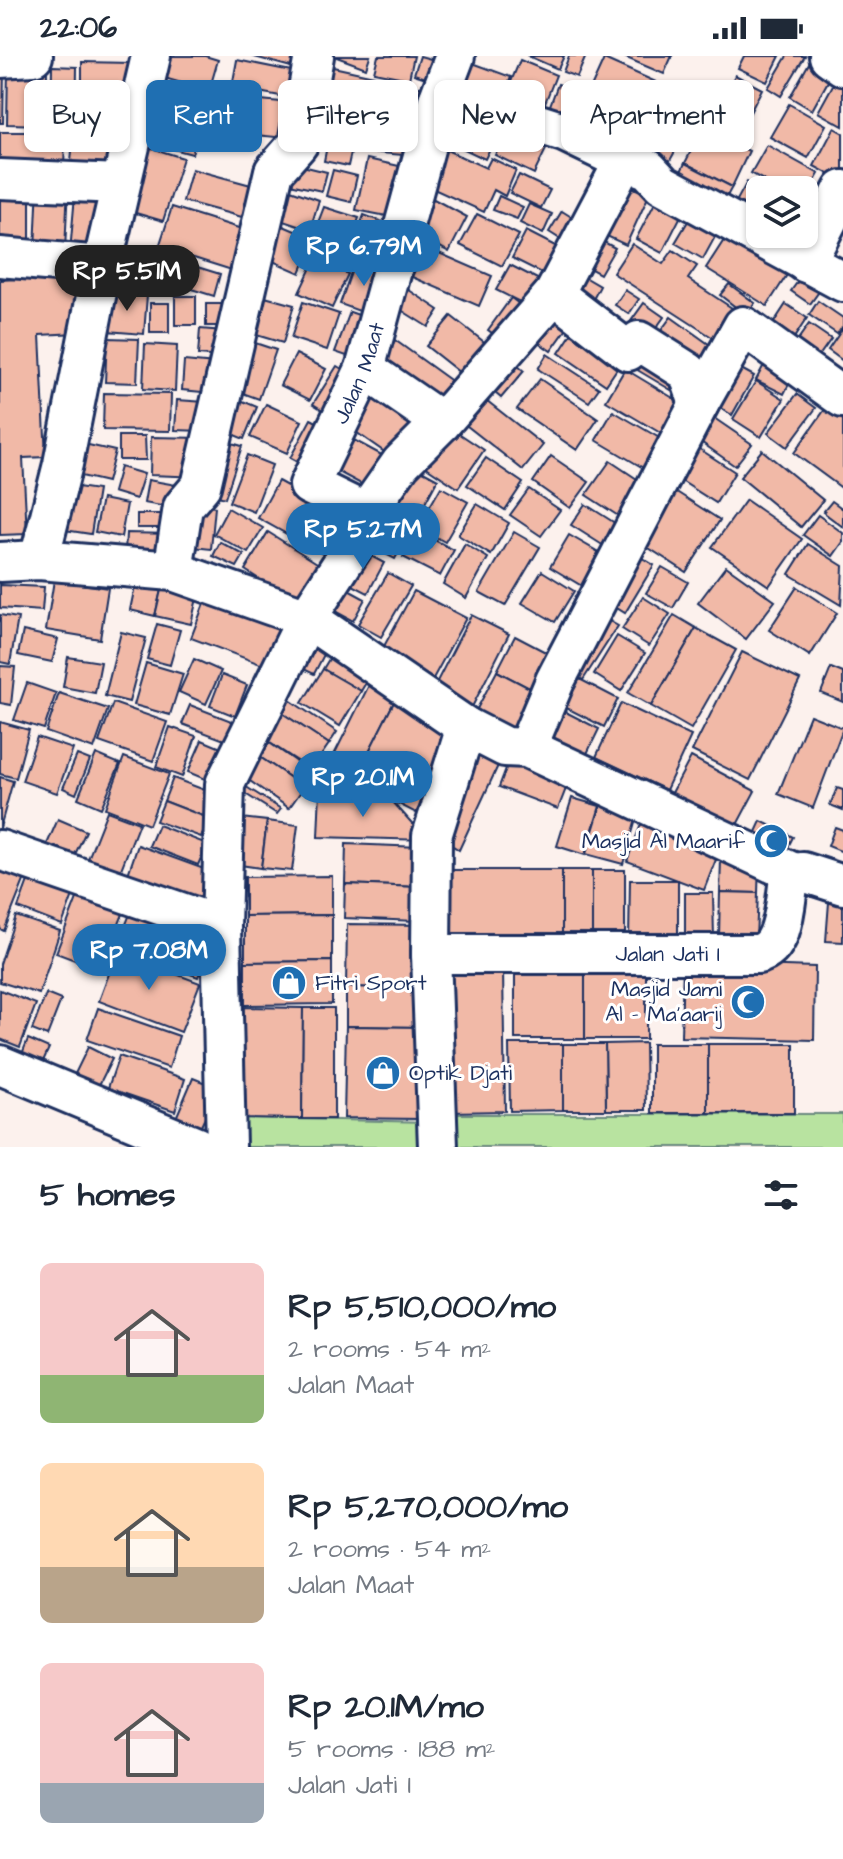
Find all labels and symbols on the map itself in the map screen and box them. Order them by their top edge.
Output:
pin: Rp 6.79M [281,220,447,288]
pin: Rp 5.51M [44,245,210,313]
street label: Jalan Maat [325,319,392,429]
pin: Rp 5.27M [280,503,446,571]
pin: Rp 20.1M [280,751,446,819]
mosque icon: Masjid Al Maarif [752,822,790,860]
place label: Masjid Al Maarif [582,826,746,857]
pin: Rp 7.08M [66,924,232,992]
street label: Jalan Jati I [616,939,720,970]
shop icon: Fitri Sport [270,964,308,1002]
place label: Fitri Sport [315,968,427,999]
place label: Masjid Jami Al - Ma'aarij [605,974,722,1030]
mosque icon: Masjid Jami Al - Ma'aarij [729,983,767,1021]
shop icon: Optik Djati [364,1054,402,1092]
place label: Optik Djati [409,1058,512,1089]

